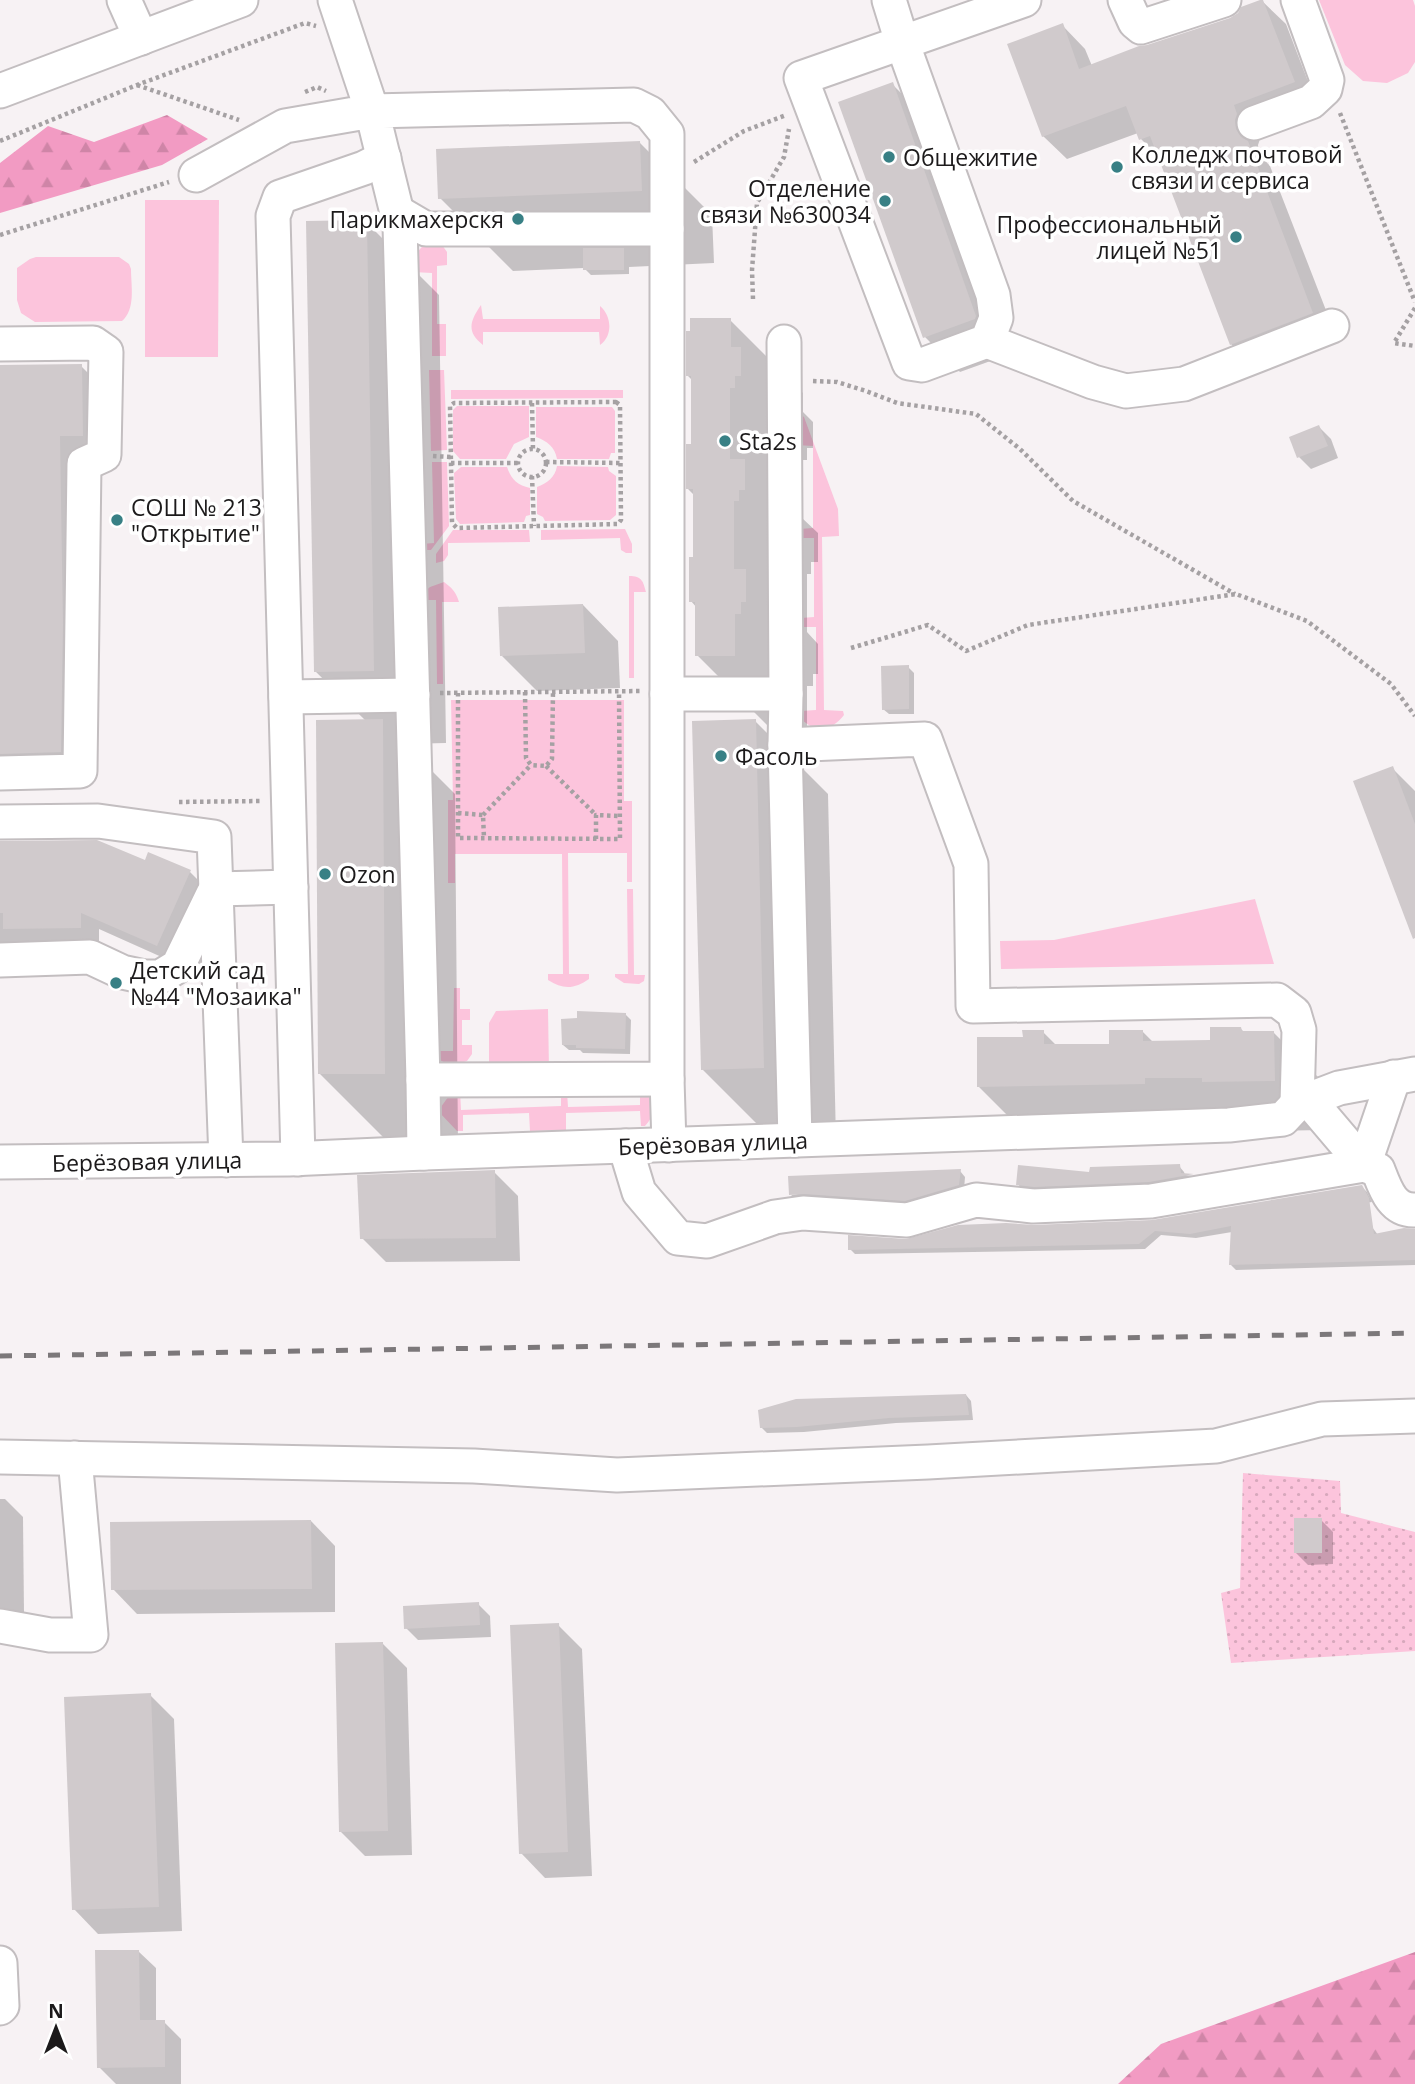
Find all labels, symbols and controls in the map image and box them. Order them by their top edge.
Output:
place label: Колледж почтовой связи и сервиса [1131,138,1343,196]
place label: Общежитие [903,141,1038,173]
marker: Общежитие [881,149,897,165]
marker: Колледж почтовой связи и сервиса [1109,159,1125,175]
place label: Отделение связи №630034 [700,172,871,230]
marker: Отделение связи №630034 [877,193,893,209]
place label: Парикмахерскя [330,203,504,235]
place label: Профессиональный лицей №51 [997,208,1222,266]
marker: Парикмахерскя [510,211,526,227]
marker: Профессиональный лицей №51 [1228,229,1244,245]
place label: Sta2s [739,425,797,457]
marker: Sta2s [717,433,733,449]
place label: СОШ № 213 "Открытие" [131,491,262,549]
marker: СОШ № 213 "Открытие" [109,512,125,528]
place label: Фасоль [735,740,818,772]
marker: Фасоль [713,748,729,764]
place label: Ozon [339,858,396,890]
marker: Ozon [317,866,333,882]
place label: Детский сад №44 "Мозаика" [130,954,302,1012]
marker: Детский сад №44 "Мозаика" [108,975,124,991]
street label: Берёзовая улица [617,1124,809,1162]
street label: Берёзовая улица [52,1143,242,1179]
north arrow [21,1993,91,2063]
text: N [48,1998,64,2024]

